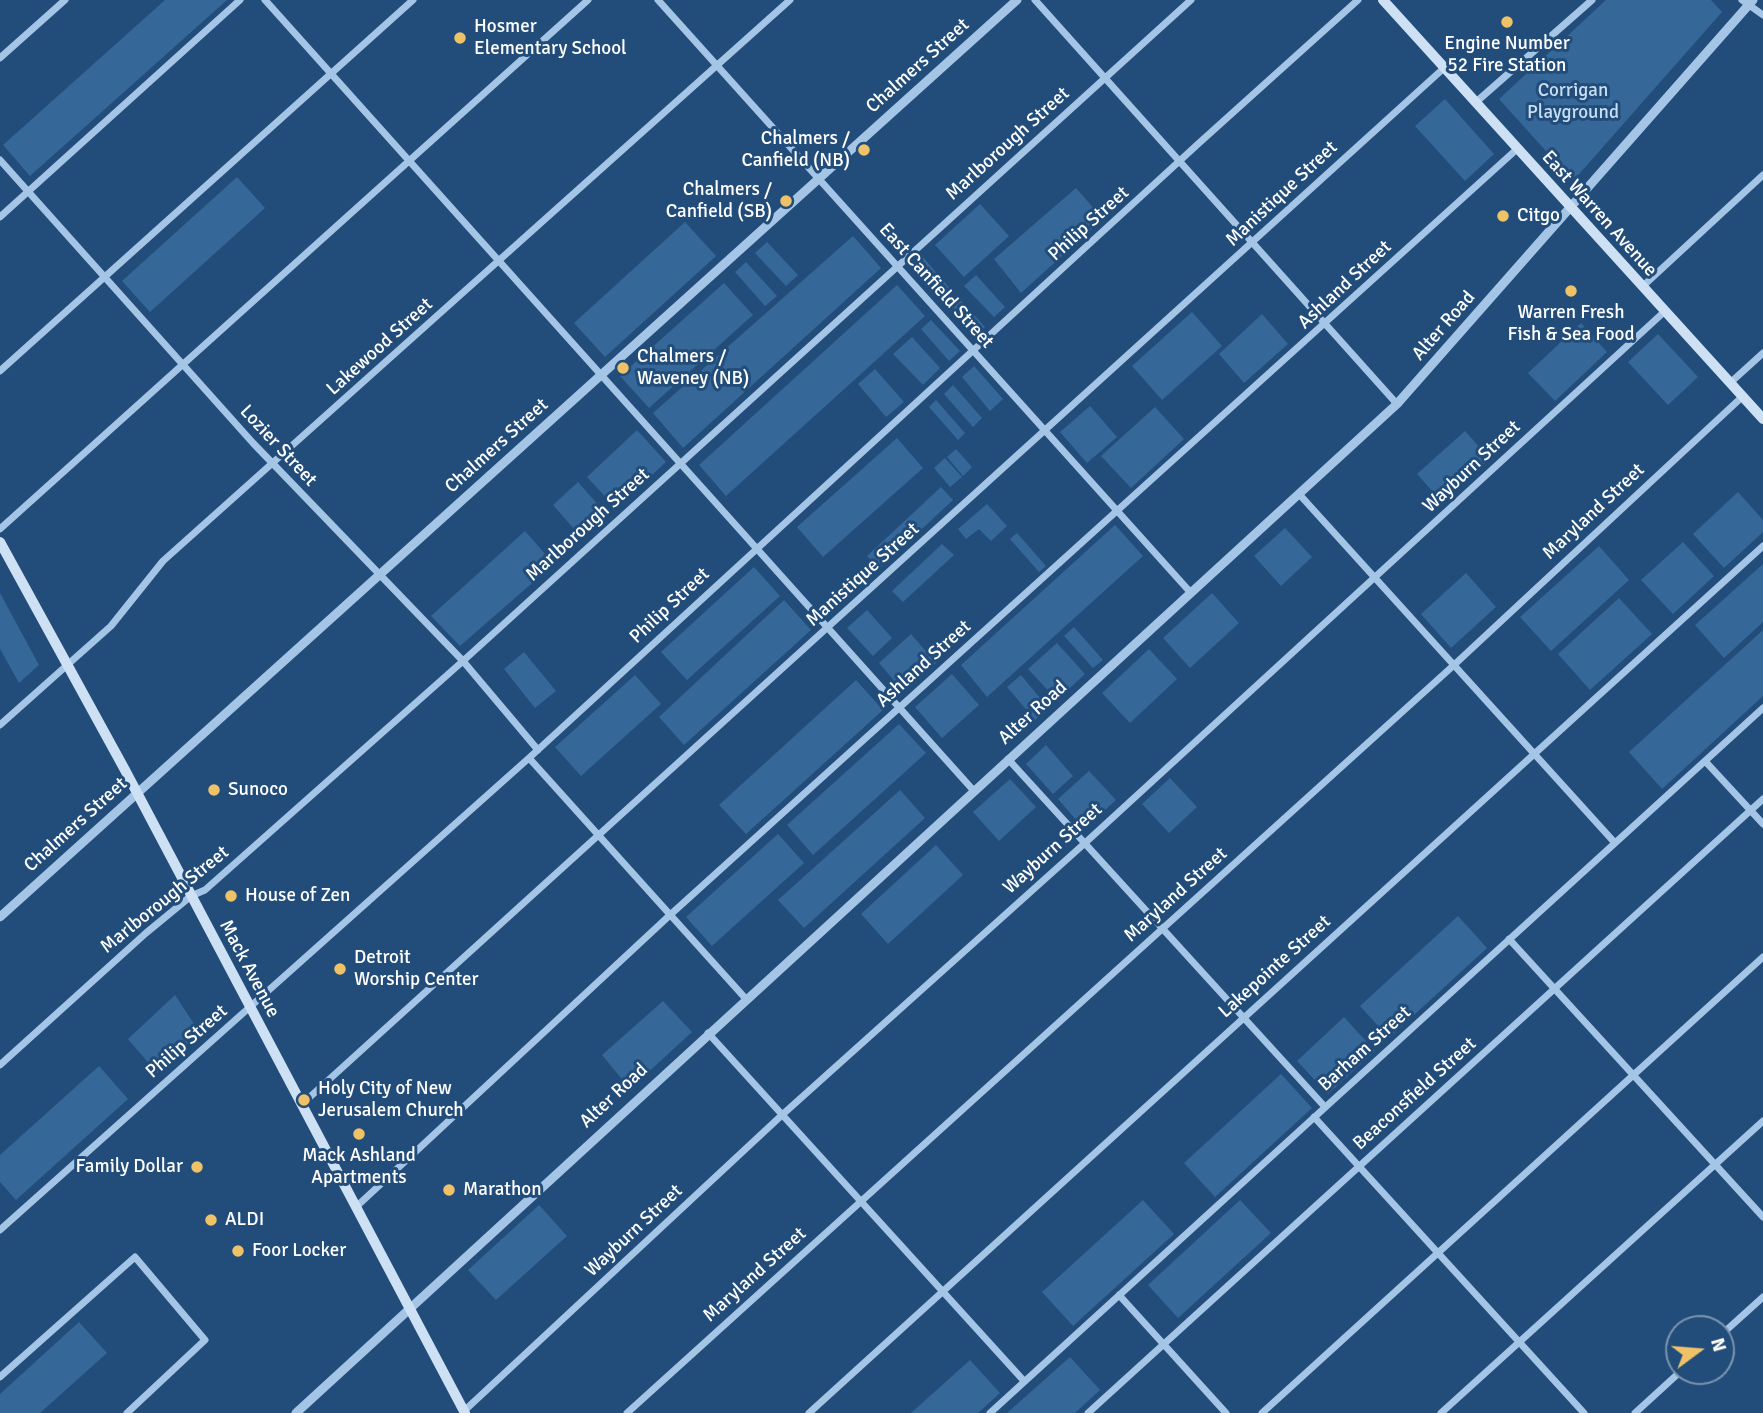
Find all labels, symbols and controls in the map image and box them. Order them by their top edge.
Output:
street label: Chalmers Street [862,14,974,118]
marker: Engine Number 52 Fire Station [1499,14,1515,30]
place label: Hosmer Elementary School [474,16,627,60]
marker: Hosmer Elementary School [452,30,468,46]
place label: Engine Number 52 Fire Station [1444,33,1570,77]
park label: Corrigan Playground [1527,80,1619,124]
street label: Marlborough Street [942,83,1074,205]
place label: Chalmers / Canfield (NB) [741,128,850,172]
street label: Manistique Street [1221,136,1343,252]
marker: Chalmers / Canfield (NB) [856,142,872,158]
street label: East Warren Avenue [1536,146,1662,282]
place label: Chalmers / Canfield (SB) [666,179,772,223]
street label: Philip Street [1044,182,1134,266]
marker: Chalmers / Canfield (SB) [778,193,794,209]
place label: Citgo [1517,205,1560,227]
marker: Citgo [1495,208,1511,224]
street label: East Canfield Street [874,219,998,353]
street label: Ashland Street [1293,236,1397,334]
marker: Warren Fresh Fish & Sea Food [1563,283,1579,299]
street label: Alter Road [1408,287,1480,365]
street label: Lakewood Street [322,293,438,401]
place label: Warren Fresh Fish & Sea Food [1508,302,1634,346]
place label: Chalmers / Waveney (NB) [637,346,749,390]
marker: Chalmers / Waveney (NB) [615,360,631,376]
street label: Chalmers Street [441,394,553,498]
street label: Lozier Street [235,401,321,491]
street label: Wayburn Street [1418,416,1526,518]
street label: Maryland Street [1538,459,1650,565]
street label: Marlborough Street [522,464,654,586]
street label: Manistique Street [802,518,924,632]
street label: Philip Street [625,563,715,649]
street label: Ashland Street [872,616,976,712]
street label: Alter Road [994,676,1072,750]
street label: Chalmers Street [20,773,132,877]
place label: Sunoco [228,779,288,801]
marker: Sunoco [206,782,222,798]
street label: Wayburn Street [999,799,1107,899]
street label: Marlborough Street [96,841,234,959]
street label: Maryland Street [1120,843,1232,947]
place label: House of Zen [245,885,350,907]
marker: House of Zen [223,888,239,904]
street label: Lakepointe Street [1214,911,1336,1023]
street label: Mack Avenue [214,916,284,1022]
place label: Detroit Worship Center [354,947,479,991]
marker: Detroit Worship Center [332,961,348,977]
street label: Philip Street [142,1000,232,1084]
street label: Barham Street [1314,1001,1416,1097]
street label: Beaconsfield Street [1349,1033,1481,1155]
street label: Alter Road [575,1059,653,1133]
place label: Holy City of New Jerusalem Church [318,1078,464,1122]
marker: Holy City of New Jerusalem Church [296,1092,312,1108]
marker: Mack Ashland Apartments [351,1126,367,1142]
place label: Mack Ashland Apartments [302,1145,416,1189]
place label: Family Dollar [76,1156,183,1178]
marker: Family Dollar [189,1159,205,1175]
place label: Marathon [463,1179,541,1201]
street label: Wayburn Street [580,1180,688,1282]
marker: Marathon [441,1182,457,1198]
place label: ALDI [225,1209,264,1231]
marker: ALDI [203,1212,219,1228]
street label: Maryland Street [699,1223,811,1327]
place label: Foor Locker [252,1240,346,1262]
marker: Foor Locker [230,1243,246,1259]
north arrow [1665,1315,1735,1385]
text: N [1705,1335,1732,1354]

